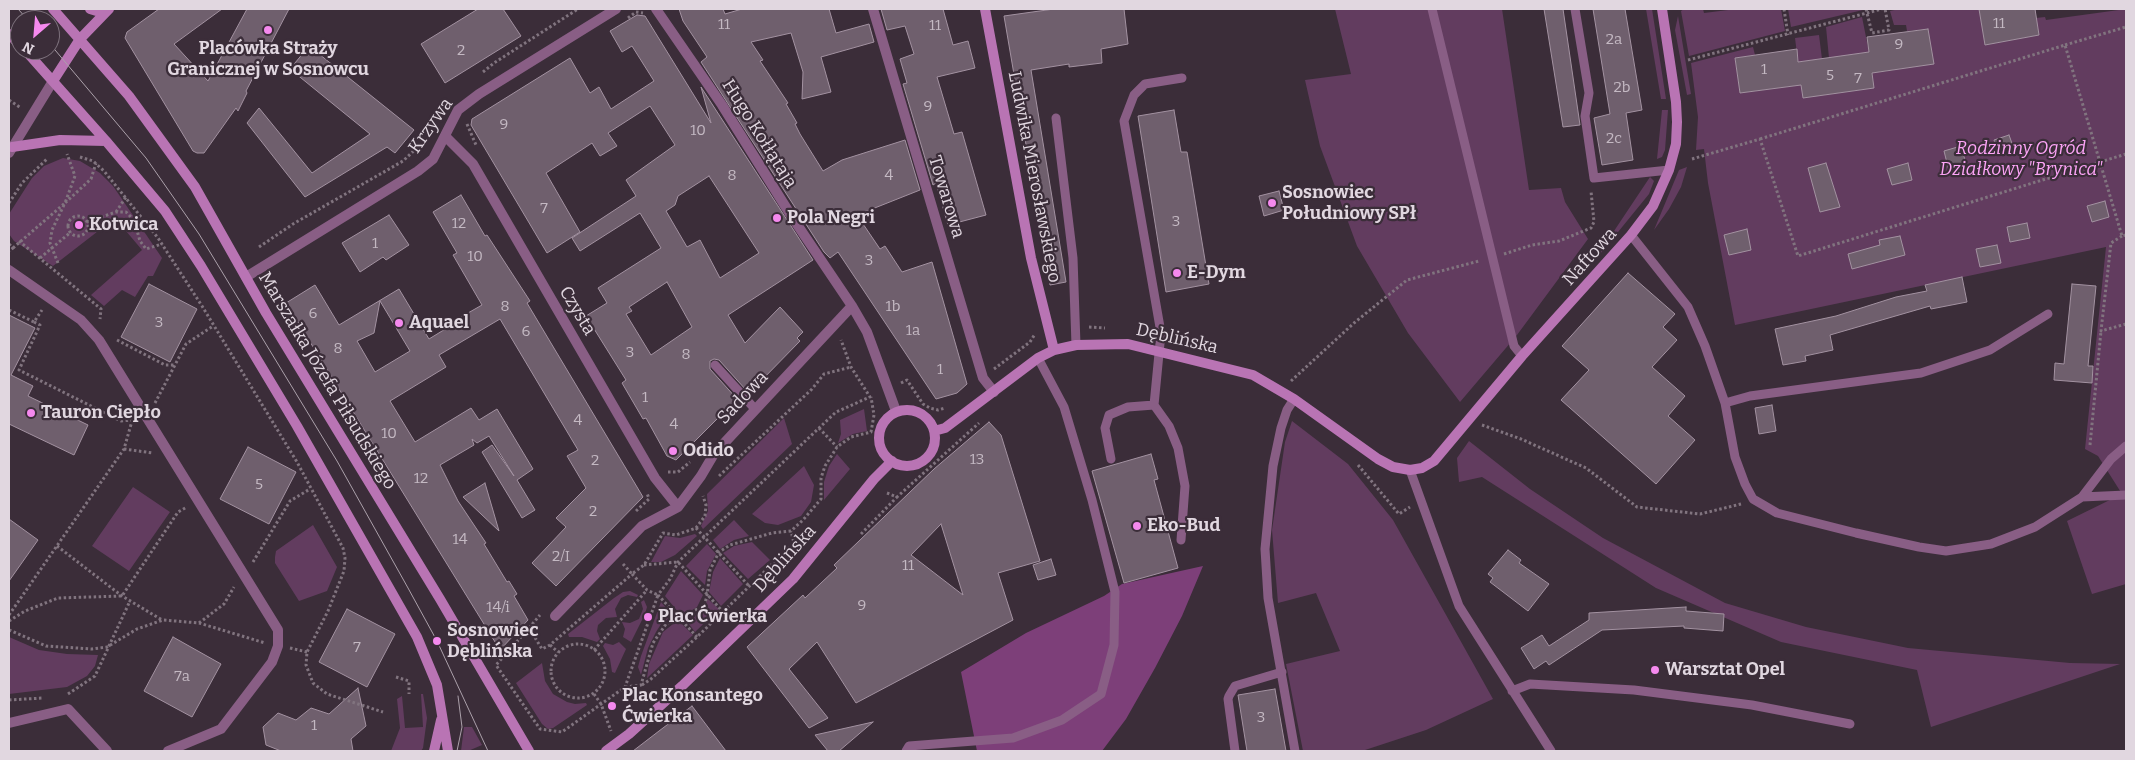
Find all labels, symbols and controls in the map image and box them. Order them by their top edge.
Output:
north arrow [10,10,60,60]
house number: 11 [1993,15,2005,33]
house number: 11 [718,16,730,34]
house number: 11 [929,17,941,35]
marker: Placówka Straży Granicznej w Sosnowcu [262,24,274,36]
house number: 2a [1606,31,1622,49]
house number: 9 [1895,36,1903,54]
text: N [20,38,37,58]
place label: Placówka Straży Granicznej w Sosnowcu [167,38,369,80]
house number: 2 [457,42,465,60]
house number: 1 [1761,61,1767,79]
house number: 5 [1826,67,1834,85]
street label: Ludwika Mierosławskiego [1003,69,1065,285]
house number: 7 [1854,70,1862,88]
street label: Hugo Kołłątaja [717,76,801,192]
house number: 2b [1614,79,1630,97]
street label: Krzywa [404,94,458,158]
house number: 9 [924,98,932,116]
house number: 9 [500,116,508,134]
house number: 10 [690,122,706,140]
house number: 2c [1606,130,1622,148]
park label: Rodzinny Ogród Działkowy "Brynica" [1939,138,2103,180]
street label: Towarowa [923,153,969,241]
house number: 8 [727,167,737,185]
house number: 4 [885,167,893,185]
place label: Sosnowiec Południowy SPł [1282,182,1416,224]
marker: Sosnowiec Południowy SPł [1266,197,1278,209]
house number: 7 [540,200,548,218]
place label: Pola Negri [787,207,875,229]
marker: Pola Negri [771,212,783,224]
house number: 3 [1172,213,1180,231]
place label: Kotwica [89,214,158,236]
house number: 12 [452,215,466,233]
marker: Kotwica [73,219,85,231]
street label: Naftowa [1558,224,1622,290]
house number: 1 [372,235,378,253]
house number: 10 [467,248,483,266]
house number: 3 [865,252,873,270]
place label: E-Dym [1187,262,1246,284]
marker: E-Dym [1171,267,1183,279]
street label: Marszałka Józefa Piłsudskiego [253,268,401,494]
street label: Czysta [554,283,600,339]
house number: 8 [500,298,510,316]
house number: 1b [886,298,900,316]
house number: 6 [309,305,317,323]
place label: Aquael [409,312,469,334]
house number: 3 [155,314,163,332]
marker: Aquael [393,317,405,329]
street label: Dęblińska [1134,319,1220,359]
house number: 1a [906,322,920,340]
house number: 6 [522,323,530,341]
house number: 8 [333,340,343,358]
house number: 3 [626,344,634,362]
house number: 8 [681,346,691,364]
house number: 1 [937,361,943,379]
street label: Sadowa [713,367,773,429]
house number: 1 [642,389,648,407]
place label: Tauron Ciepło [41,402,161,424]
marker: Tauron Ciepło [25,407,37,419]
house number: 4 [574,412,582,430]
house number: 4 [670,416,678,434]
house number: 10 [381,425,397,443]
place label: Odido [683,440,734,462]
marker: Odido [667,445,679,457]
house number: 13 [970,451,984,469]
house number: 2 [591,452,599,470]
house number: 12 [414,470,428,488]
house number: 5 [255,476,263,494]
house number: 2 [589,503,597,521]
place label: Eko-Bud [1147,515,1220,537]
marker: Eko-Bud [1131,520,1143,532]
street label: Dęblińska [749,521,821,597]
house number: 14 [453,531,467,549]
house number: 2/I [552,548,570,566]
house number: 11 [902,557,914,575]
house number: 9 [858,597,866,615]
house number: 14/i [486,599,510,617]
place label: Plac Ćwierka [658,606,767,628]
marker: Plac Ćwierka [642,611,654,623]
place label: Sosnowiec Dęblińska [447,620,539,662]
marker: Sosnowiec Dęblińska [431,635,443,647]
house number: 7 [353,639,361,657]
place label: Warsztat Opel [1665,659,1785,681]
marker: Warsztat Opel [1649,664,1661,676]
house number: 7a [174,668,190,686]
place label: Plac Konsantego Ćwierka [622,685,763,728]
marker: Plac Konsantego Ćwierka [606,700,618,712]
house number: 3 [1257,709,1265,727]
house number: 1 [311,717,317,735]

